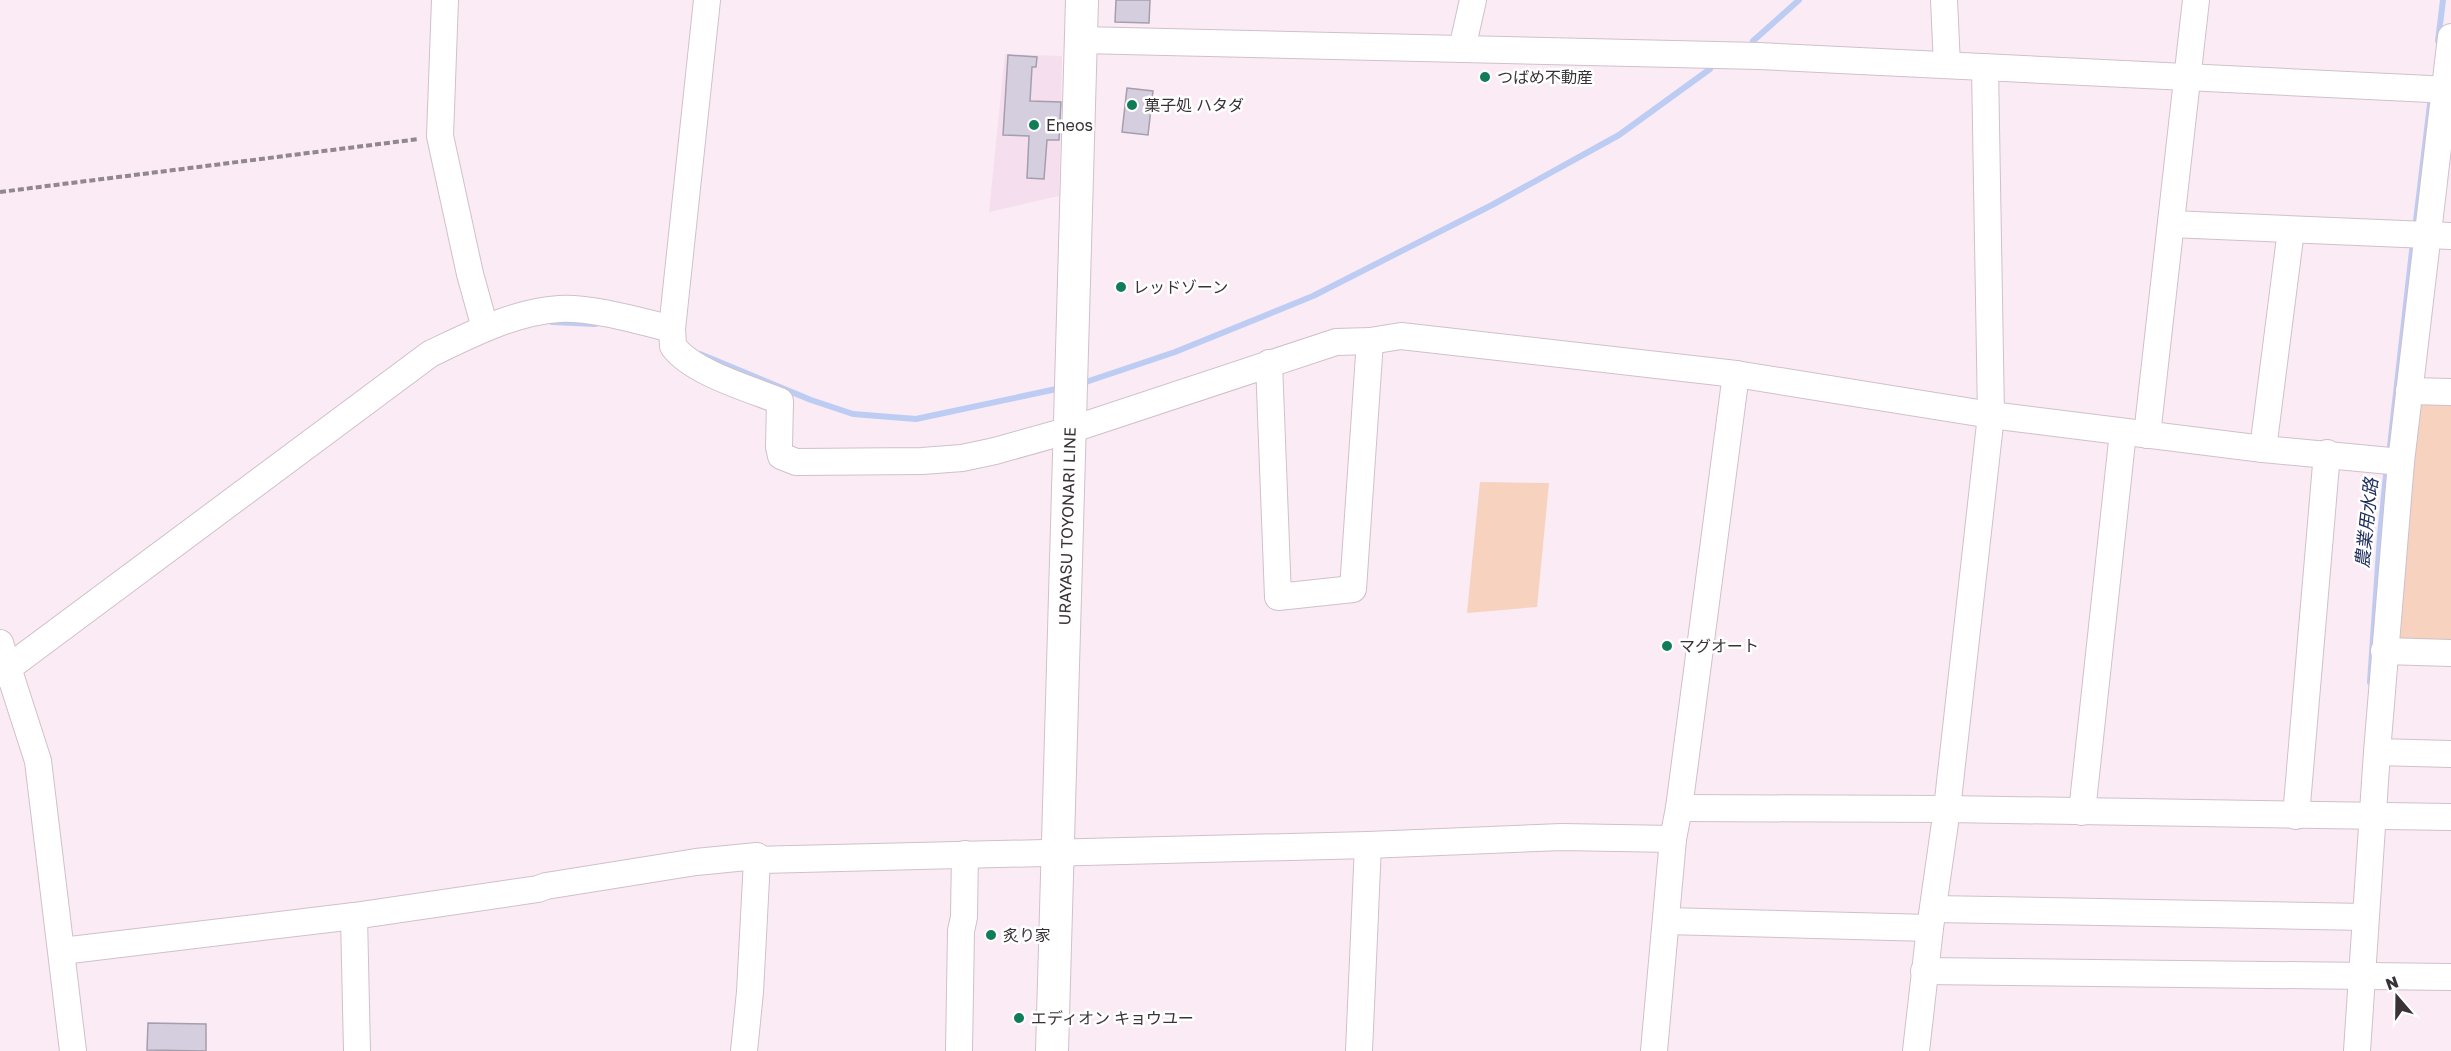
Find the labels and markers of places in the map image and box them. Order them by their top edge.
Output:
place label: つばめ不動産 [1497,67,1593,87]
marker: つばめ不動産 [1478,70,1492,84]
place label: 菓子処 ハタダ [1144,95,1244,115]
marker: 菓子処 ハタダ [1125,98,1139,112]
place label: Eneos [1046,115,1093,135]
marker: Eneos [1027,118,1041,132]
place label: レッドゾーン [1133,277,1228,297]
marker: レッドゾーン [1114,280,1128,294]
place label: マグオート [1679,636,1759,656]
marker: マグオート [1660,639,1674,653]
place label: 炙り家 [1003,925,1051,945]
marker: 炙り家 [984,928,998,942]
place label: エディオン キョウユー [1031,1008,1194,1028]
marker: エディオン キョウユー [1012,1011,1026,1025]

